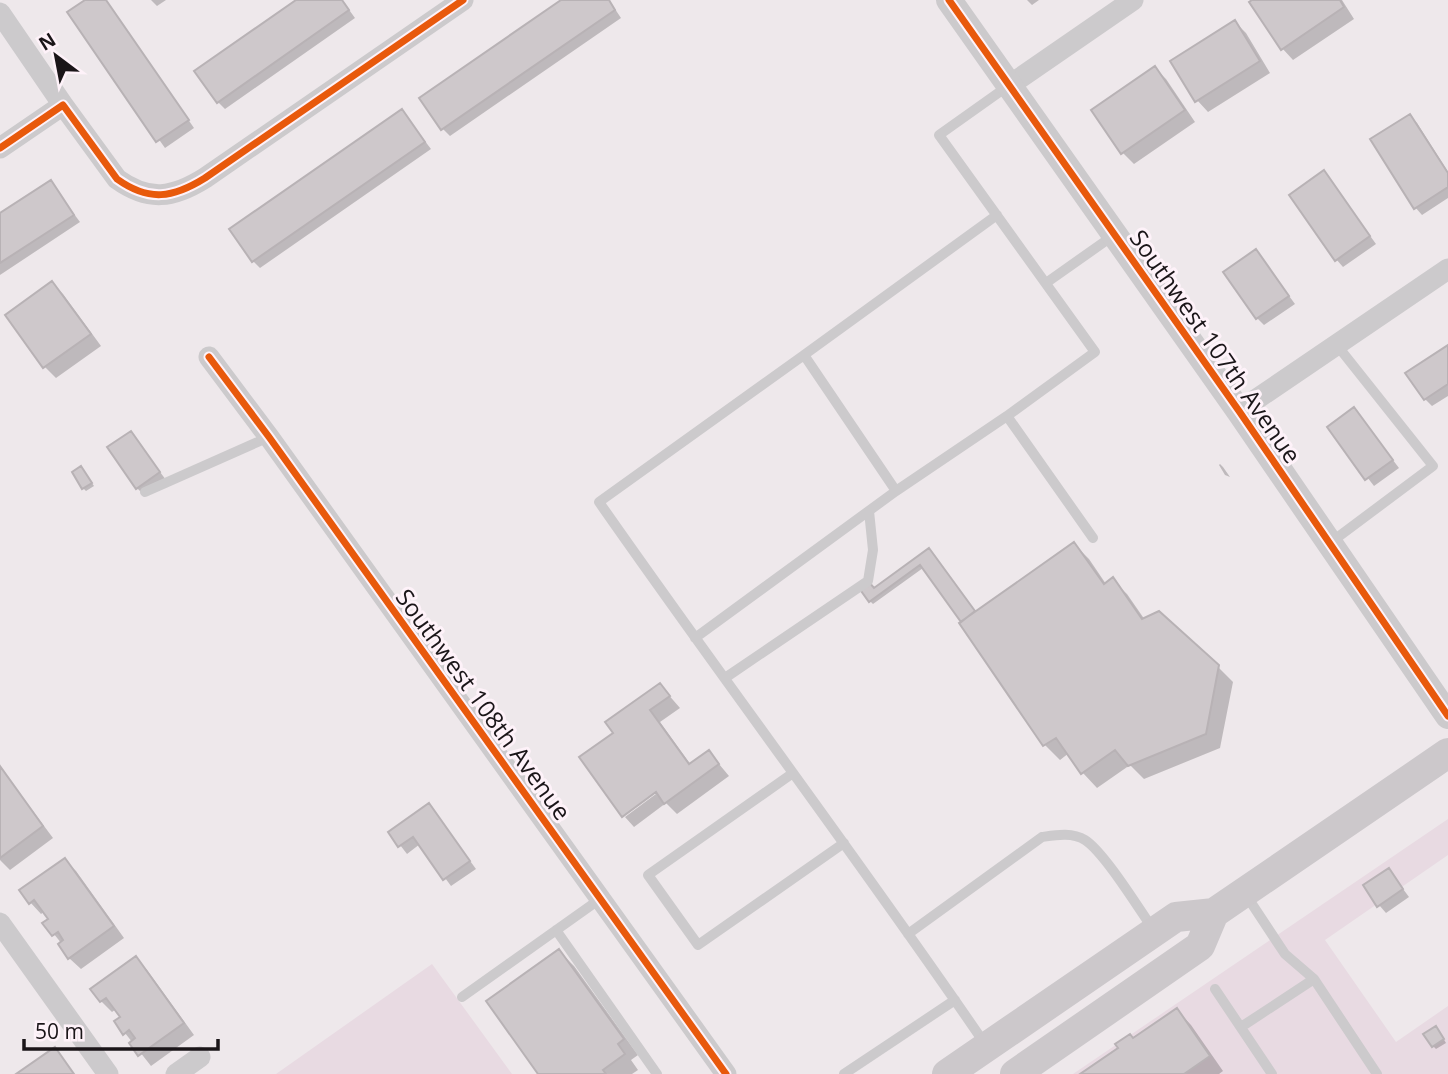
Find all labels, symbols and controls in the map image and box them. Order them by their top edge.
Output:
north arrow [21,21,91,91]
text: N [34,26,60,57]
street label: Southwest 107th Avenue [1123,223,1309,469]
street label: Southwest 108th Avenue [389,582,579,826]
scale bar [24,1007,219,1052]
text: 50 m [35,1017,84,1045]

